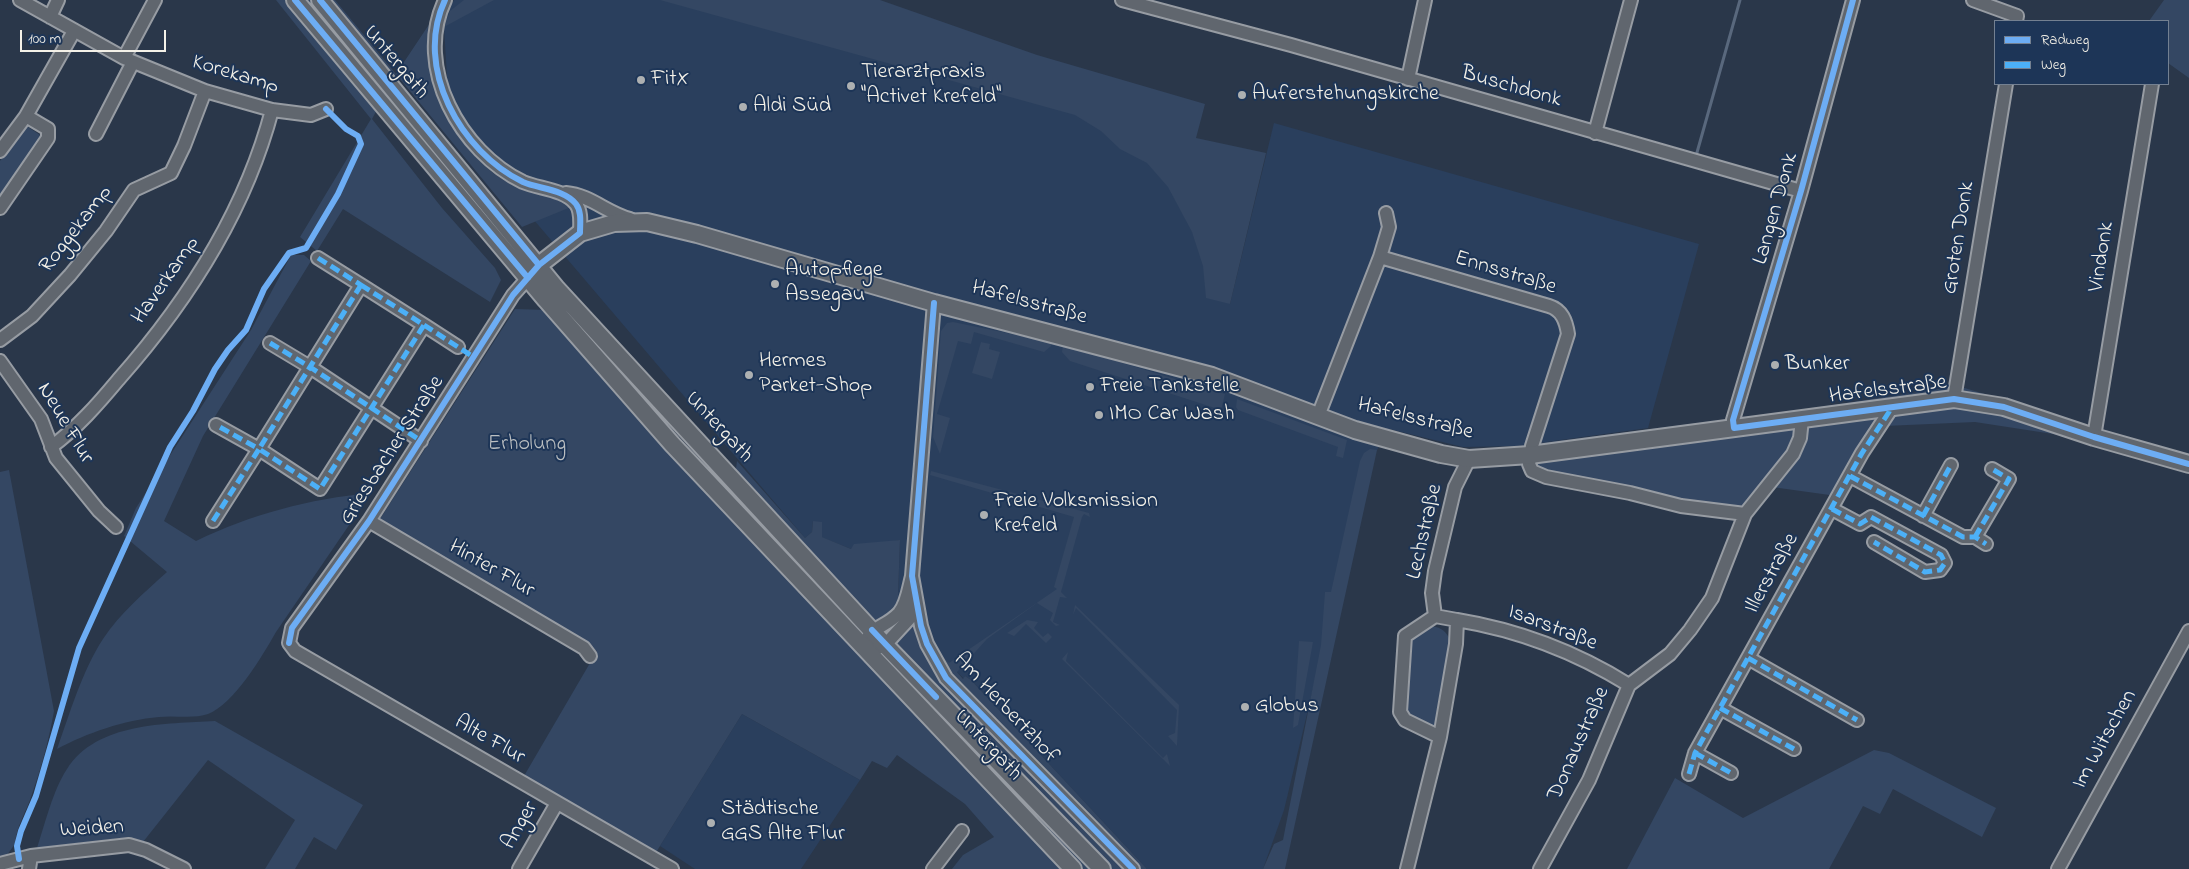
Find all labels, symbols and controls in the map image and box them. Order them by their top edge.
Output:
scale bar [22,20,169,52]
legend [1994,20,2169,85]
street label: Untergath [356,21,434,105]
text: 100 m [28,28,61,50]
text: Radweg [2041,29,2089,51]
street label: Korekamp [188,50,282,102]
text: Weg [2041,54,2066,76]
place label: Tierarztpraxis "Activet Krefeld" [861,60,1001,111]
street label: Buschdonk [1458,61,1564,115]
place label: FitX [651,67,689,93]
marker: FitX [635,74,647,86]
marker: Tierarztpraxis "Activet Krefeld" [845,80,857,92]
place label: Auferstehungskirche [1252,82,1439,108]
marker: Auferstehungskirche [1236,89,1248,101]
place label: Aldi Süd [753,94,831,120]
marker: Aldi Süd [737,101,749,113]
street label: Langen Donk [1748,150,1806,268]
street label: Groten Donk [1938,180,1982,296]
street label: Roggekamp [35,181,119,279]
street label: Vindonk [2084,220,2122,294]
street label: Haverkamp [127,232,207,330]
street label: Ennsstraße [1451,246,1559,302]
place label: Autopflege Assegau [785,258,883,310]
street label: Hafelsstraße [968,276,1090,332]
marker: Autopflege Assegau [769,278,781,290]
place label: Hermes Parket-Shop [759,349,872,401]
place label: Bunker [1785,352,1849,378]
marker: Bunker [1769,359,1781,371]
marker: Hermes Parket-Shop [743,369,755,381]
street label: Griesbacher Straße [335,371,451,531]
street label: Hafelsstraße [1828,371,1948,411]
place label: Freie Tankstelle [1100,374,1239,400]
street label: Neue Flur [30,379,98,469]
marker: Freie Tankstelle [1084,381,1096,393]
street label: Untergath [678,387,758,469]
street label: Hafelsstraße [1354,393,1476,447]
place label: IMO Car Wash [1109,402,1234,428]
marker: IMO Car Wash [1093,409,1105,421]
park label: Erholung [488,432,566,458]
street label: Lechstraße [1402,482,1450,582]
place label: Freie Volksmission Krefeld [994,489,1158,540]
marker: Freie Volksmission Krefeld [978,509,990,521]
street label: Illerstraße [1740,529,1806,619]
street label: Hinter Flur [444,535,538,605]
street label: Isarstraße [1504,600,1600,658]
street label: Am Herbertzhof [947,648,1063,770]
street label: Donaustraße [1543,683,1617,805]
street label: Im Witschen [2068,686,2144,794]
place label: Globus [1255,694,1319,720]
marker: Globus [1239,701,1251,713]
street label: Untergath [947,705,1027,787]
street label: Alte Flur [449,710,529,772]
street label: Anger [497,797,545,855]
place label: Städtische GGS Alte Flur [721,797,845,848]
street label: Weiden [59,815,125,845]
marker: Städtische GGS Alte Flur [705,817,717,829]

